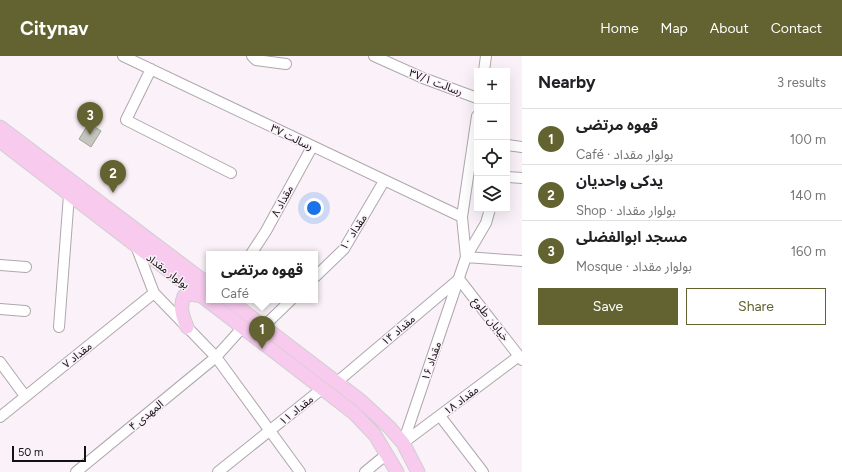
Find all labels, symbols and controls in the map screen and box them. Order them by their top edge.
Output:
text: Citynav [20,17,89,40]
text: Home [600,20,639,37]
text: Map [661,20,688,37]
text: About [710,20,749,37]
text: Contact [771,20,822,37]
street label: رسالت ۳۷/۱ [407,66,464,99]
map controls [474,68,510,212]
button: + [474,68,510,104]
text: Nearby [538,72,596,92]
text: 3 results [777,75,826,90]
pin: 3 [77,102,103,135]
button: − [474,104,510,140]
text: قهوه مرتضی [576,116,658,134]
street label: رسالت ۳۷ [268,122,315,153]
text: 1 [548,132,554,147]
text: 100 m [790,132,826,147]
button: locate [474,140,510,176]
text: Café · بولوار مقداد [576,147,673,162]
pin: 2 [100,160,126,193]
text: یدکی واحدیان [576,172,663,190]
button: layers [474,176,510,212]
street label: مقداد ۸ [269,183,296,219]
text: 2 [547,188,555,203]
text: 140 m [790,188,826,203]
your location [304,198,324,218]
text: Shop · بولوار مقداد [576,203,676,218]
street label: مقداد ۱۰ [337,212,370,253]
text: مسجد ابوالفضلی [576,228,687,246]
text: 3 [547,244,555,259]
text: 160 m [791,244,826,259]
street label: بولوار مقداد [144,251,192,292]
popup [206,251,318,303]
text: Mosque · بولوار مقداد [576,259,692,274]
text: قهوه مرتضی [221,261,303,279]
text: Café [221,286,249,301]
button: Save [538,288,678,325]
button: Share [686,288,826,325]
street label: خیابان طلوع [469,295,512,345]
street label: مقداد ۱۴ [379,312,418,348]
pin: 1 [249,316,275,349]
street label: مقداد ۷ [60,340,95,371]
street label: مقداد ۱۶ [419,340,444,382]
street label: مقداد ۱۸ [441,383,481,418]
street label: مقداد ۱۱ [277,393,316,428]
street label: المهدی ۴ [126,398,166,433]
scale bar [12,444,86,463]
text: 50 m [18,446,43,459]

